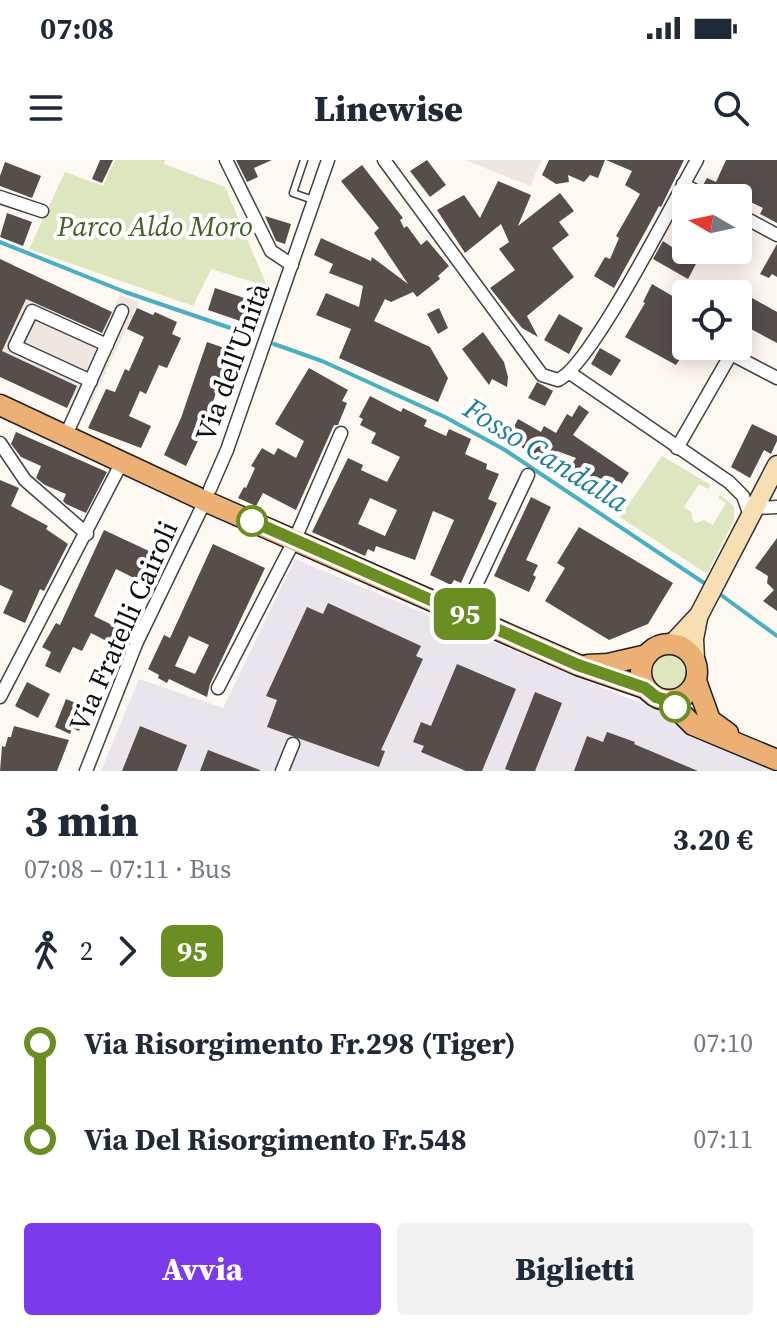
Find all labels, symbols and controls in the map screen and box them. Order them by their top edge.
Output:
text: 07:08 [40,8,114,49]
text: Linewise [314,84,463,133]
icon: menu [24,86,68,130]
icon: search [709,86,753,130]
north arrow [672,184,752,264]
map controls [672,184,752,360]
park label: Parco Aldo Moro [56,207,253,245]
street label: Via dell'Unità [186,277,279,447]
button: locate [672,280,752,360]
water label: Fosso Candalla [455,387,637,522]
unlabelled marker [237,506,267,536]
street label: Via Fratelli Cairoli [60,515,186,737]
line badge: 95 [429,588,501,640]
text: 95 [450,595,480,633]
unlabelled marker [660,692,690,722]
text: 3 min [24,790,139,851]
text: 3.20 € [673,819,753,860]
text: 07:08 – 07:11 · Bus [24,851,231,887]
icon: walk [24,929,68,973]
icon: forward [105,929,149,973]
text: 95 [177,932,207,970]
text: 2 [80,933,93,969]
text: Via Risorgimento Fr.298 (Tiger) [84,1023,516,1064]
text: 07:10 [693,1025,753,1061]
text: Via Del Risorgimento Fr.548 [84,1119,467,1160]
text: 07:11 [693,1121,753,1157]
button: Avvia [24,1223,381,1315]
button: Biglietti [397,1223,753,1315]

